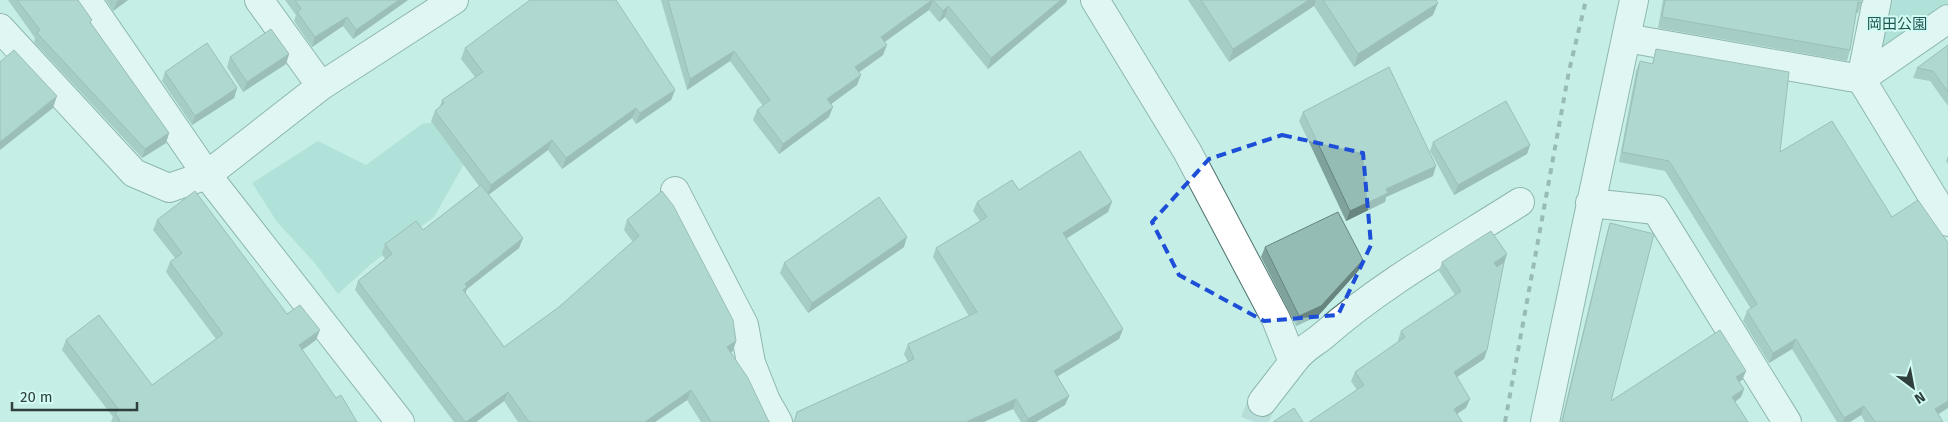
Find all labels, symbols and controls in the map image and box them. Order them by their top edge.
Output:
park label: 岡田公園 [1867,15,1927,33]
north arrow [1888,362,1938,412]
scale bar [12,380,138,412]
text: 20 m [20,388,53,406]
text: N [1911,388,1928,407]

